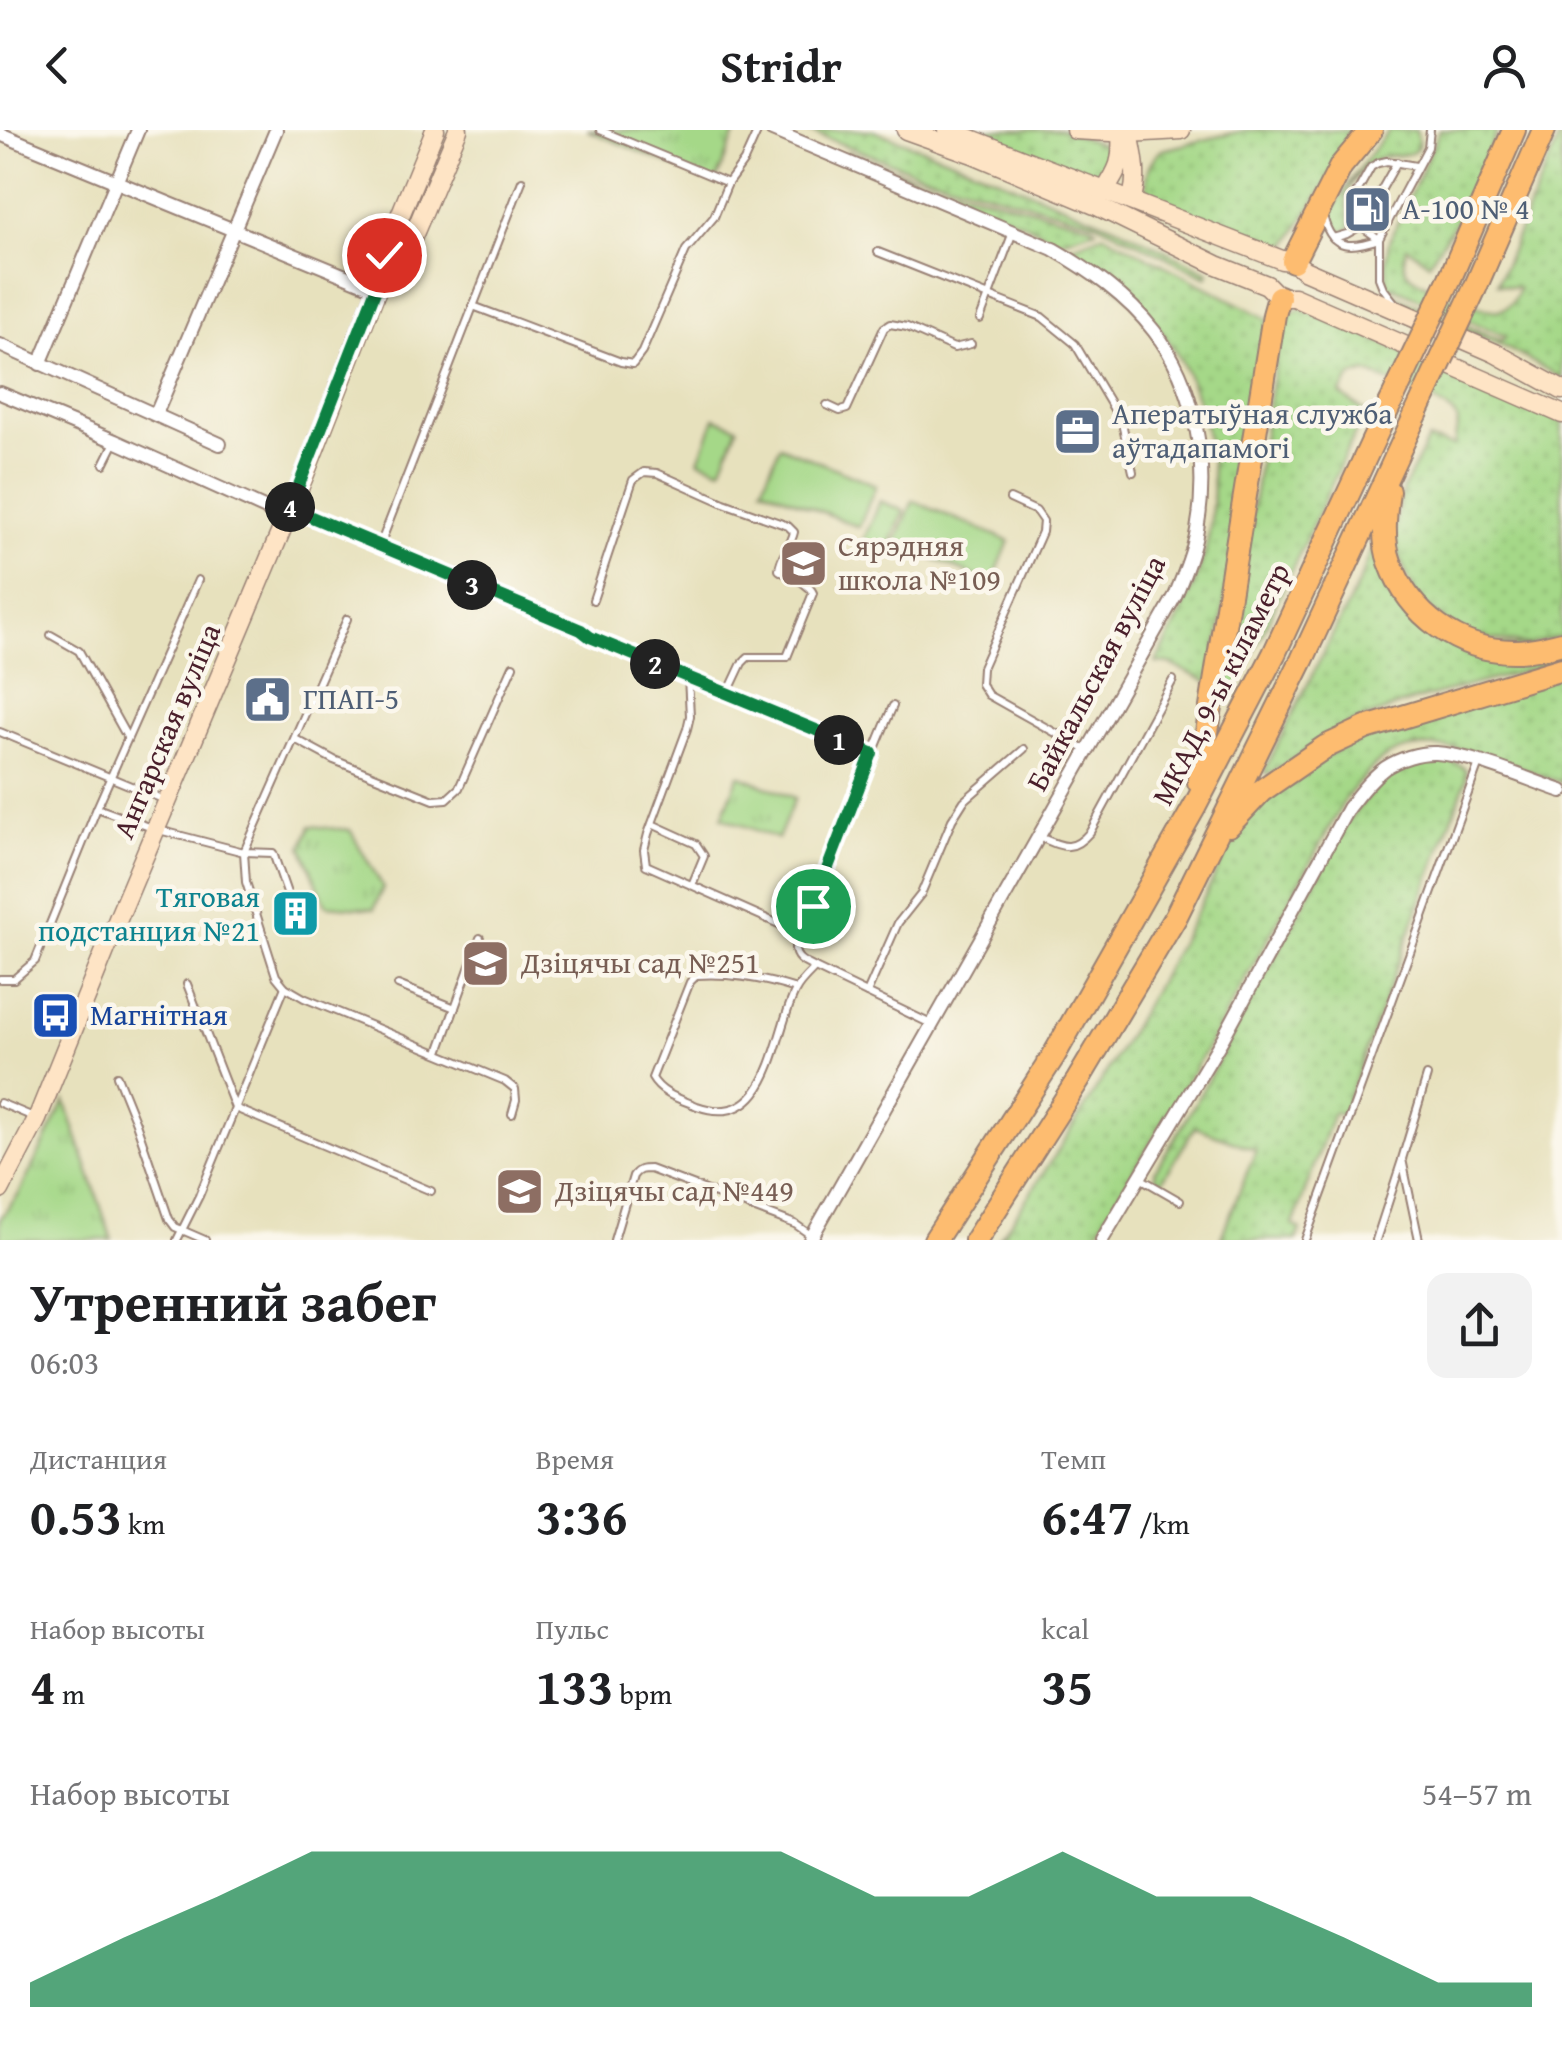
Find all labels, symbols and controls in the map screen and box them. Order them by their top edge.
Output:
text: Stridr [720,33,842,98]
icon: back [30,38,85,93]
icon: person [1477,38,1532,93]
fuel station icon: А-100 № 4 [1341,183,1393,235]
place label: А-100 № 4 [1402,186,1530,230]
pin [342,213,427,298]
icon: check [357,228,412,283]
place label: Аператыўная служба аўтадапамогі [1112,391,1393,469]
office icon: Аператыўная служба аўтадапамогі [1051,405,1103,457]
pin: 4 [265,482,315,532]
text: 4 [283,486,297,527]
place label: Сярэдняя школа №109 [838,523,1001,601]
school or university icon: Сярэдняя школа №109 [777,537,829,589]
street label: Байкальская вуліца [1014,546,1176,798]
street label: МКАД, 9-ы кіламетр [1140,555,1300,812]
pin: 3 [447,560,497,610]
text: 3 [465,564,479,605]
street label: Ангарская вуліца [101,615,232,845]
pin: 2 [630,639,680,689]
text: 2 [648,643,662,684]
public building icon: ГПАП-5 [242,673,294,725]
place label: ГПАП-5 [303,676,399,720]
pin: 1 [814,715,864,765]
text: 1 [832,719,846,760]
pin [771,864,856,949]
place label: Тяговая подстанция №21 [38,874,260,952]
icon: arrive [786,879,841,934]
building icon: Тяговая подстанция №21 [269,888,321,940]
school or university icon: Дзіцячы сад №251 [460,937,512,989]
place label: Дзіцячы сад №251 [520,940,760,984]
bus stop icon: Магнітная [29,989,81,1041]
place label: Магнітная [90,992,228,1036]
school or university icon: Дзіцячы сад №449 [494,1165,546,1217]
place label: Дзіцячы сад №449 [554,1168,794,1212]
text: Утренний забег [30,1261,436,1341]
button: share [1427,1273,1532,1378]
text: 06:03 [30,1339,99,1386]
text: Дистанция [30,1438,167,1479]
text: Время [536,1438,614,1479]
text: Темп [1041,1438,1106,1479]
text: 0.53 [30,1479,122,1552]
text: 3:36 [536,1479,628,1552]
text: 6:47 [1041,1479,1133,1552]
text: km [122,1503,165,1544]
text: /km [1133,1503,1190,1544]
text: Набор высоты [30,1608,205,1649]
text: Пульс [536,1608,609,1649]
text: kcal [1041,1608,1089,1649]
text: 4 [30,1649,56,1722]
text: 133 [536,1649,613,1722]
text: 35 [1041,1649,1093,1722]
text: m [56,1673,85,1714]
text: bpm [613,1673,672,1714]
text: Набор высоты [30,1770,230,1817]
text: 54–57 m [1422,1770,1532,1817]

